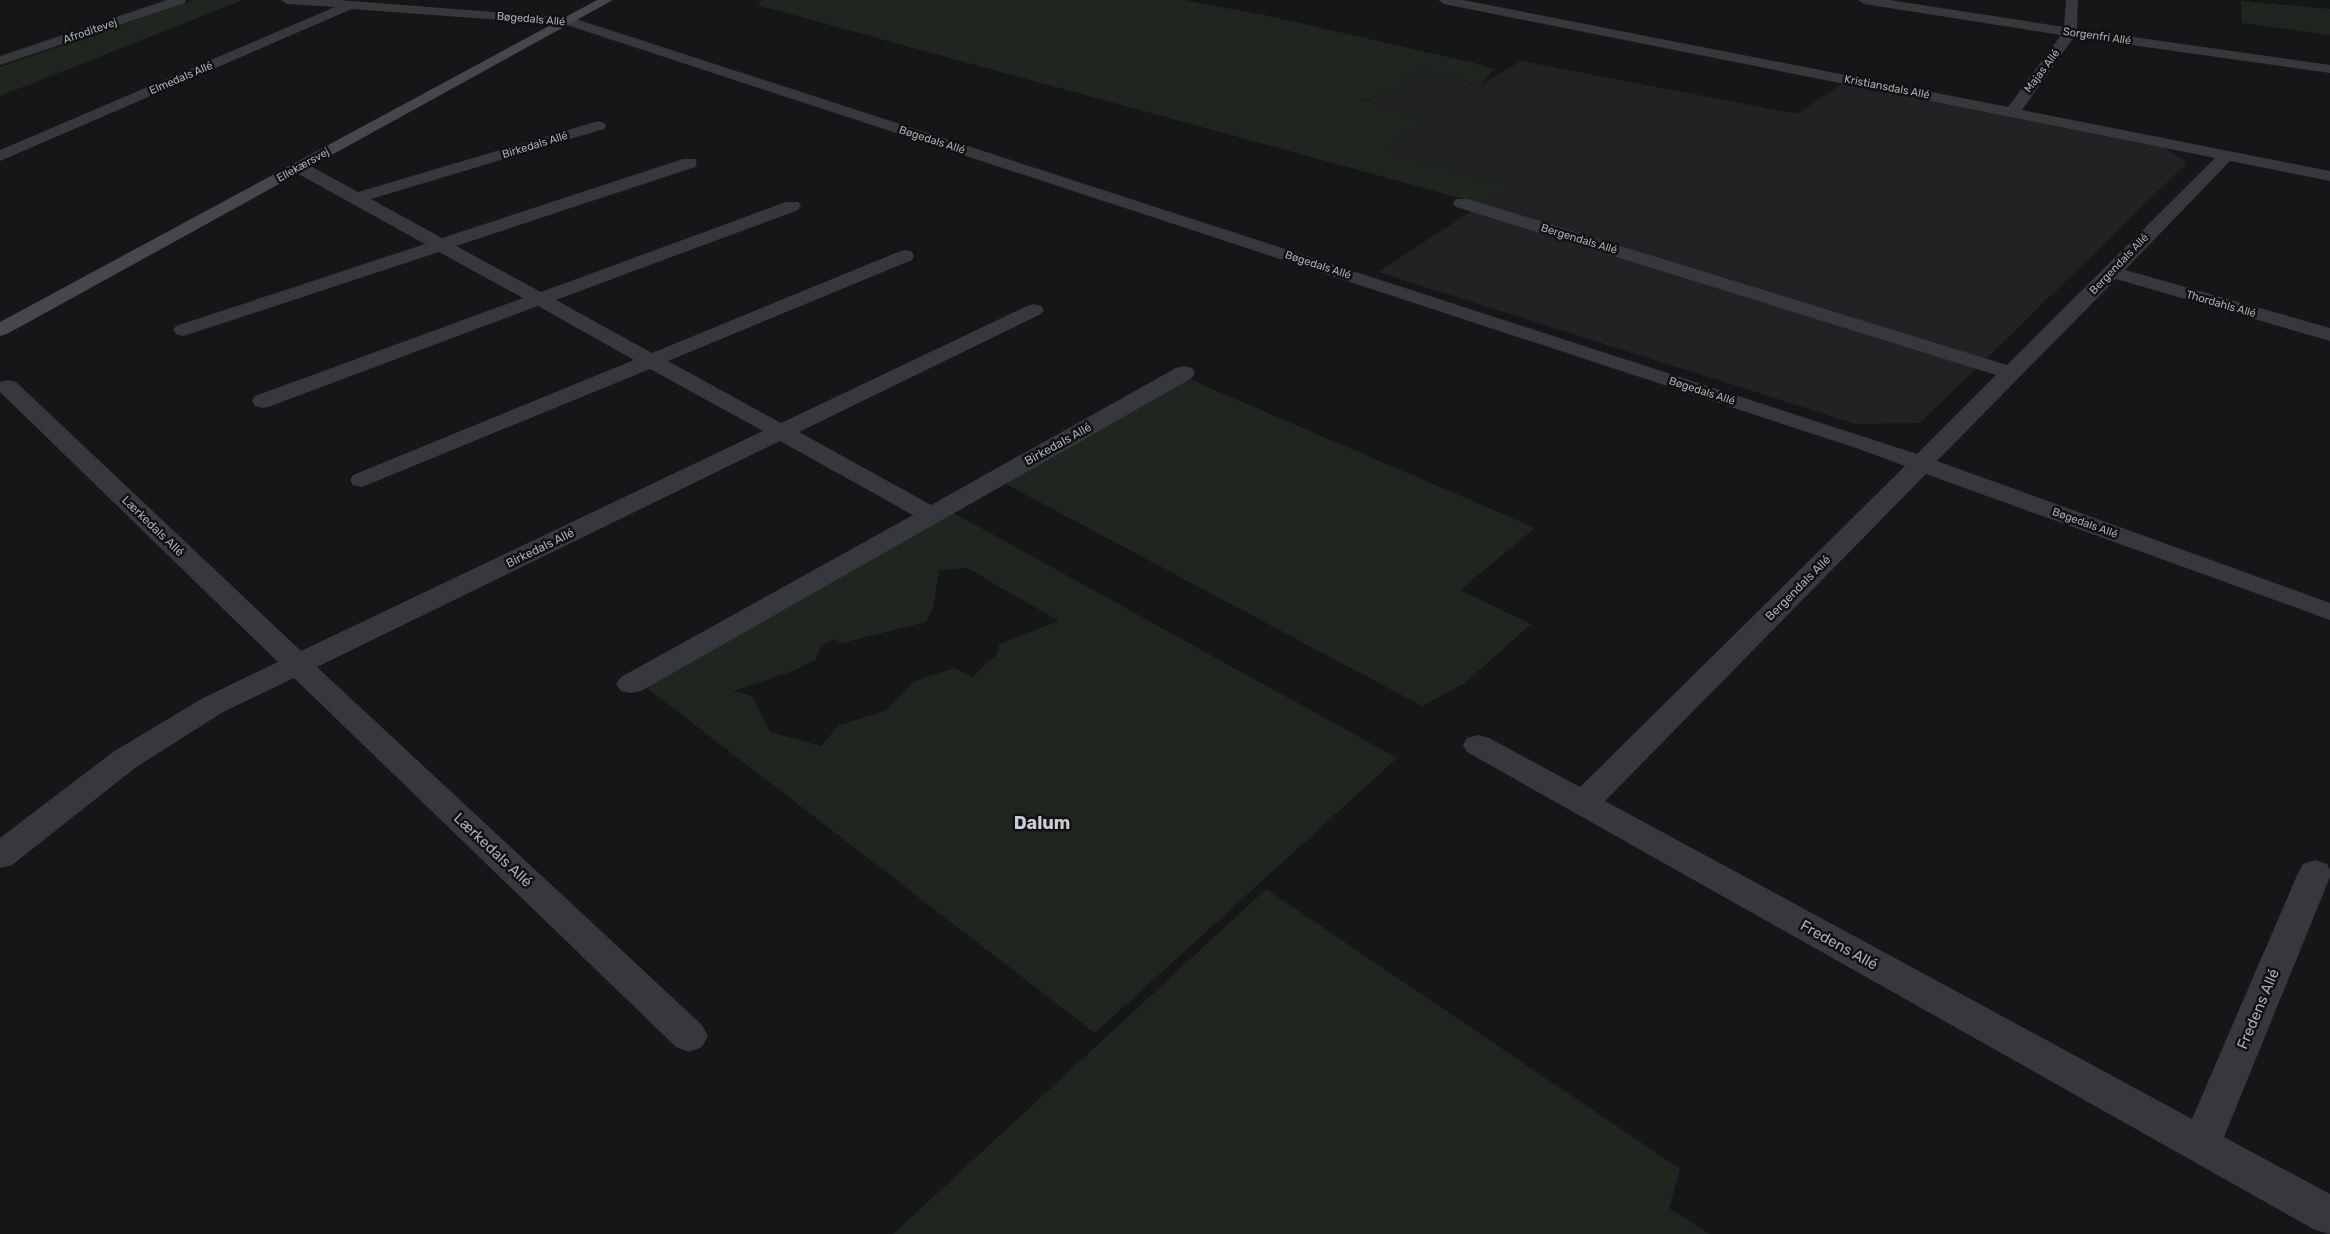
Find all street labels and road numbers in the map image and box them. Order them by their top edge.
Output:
street label: Bøgedals Allé [496,10,566,28]
street label: Afroditevej [61,16,119,46]
street label: Sorgenfri Allé [2062,25,2132,47]
street label: Majas Allé [2022,47,2062,95]
street label: Elmedals Allé [147,59,215,97]
street label: Kristiansdals Allé [1843,72,1931,102]
street label: Bøgedals Allé [897,123,967,157]
street label: Birkedals Allé [501,129,569,161]
street label: Ellekærsvej [274,145,332,185]
street label: Bergendals Allé [1539,221,1619,257]
street label: Bergendals Allé [2087,231,2151,297]
street label: Bøgedals Allé [1283,248,1353,282]
street label: Thordahls Allé [2185,288,2257,320]
street label: Bøgedals Allé [1667,374,1737,408]
street label: Birkedals Allé [1022,420,1094,468]
street label: Lærkedals Allé [119,493,187,559]
street label: Bøgedals Allé [2051,505,2119,541]
street label: Birkedals Allé [504,525,577,571]
street label: Bergendals Allé [1763,552,1834,623]
street label: Lærkedals Allé [450,809,536,891]
street label: Fredens Allé [1797,916,1881,974]
street label: Fredens Allé [2233,966,2283,1052]

